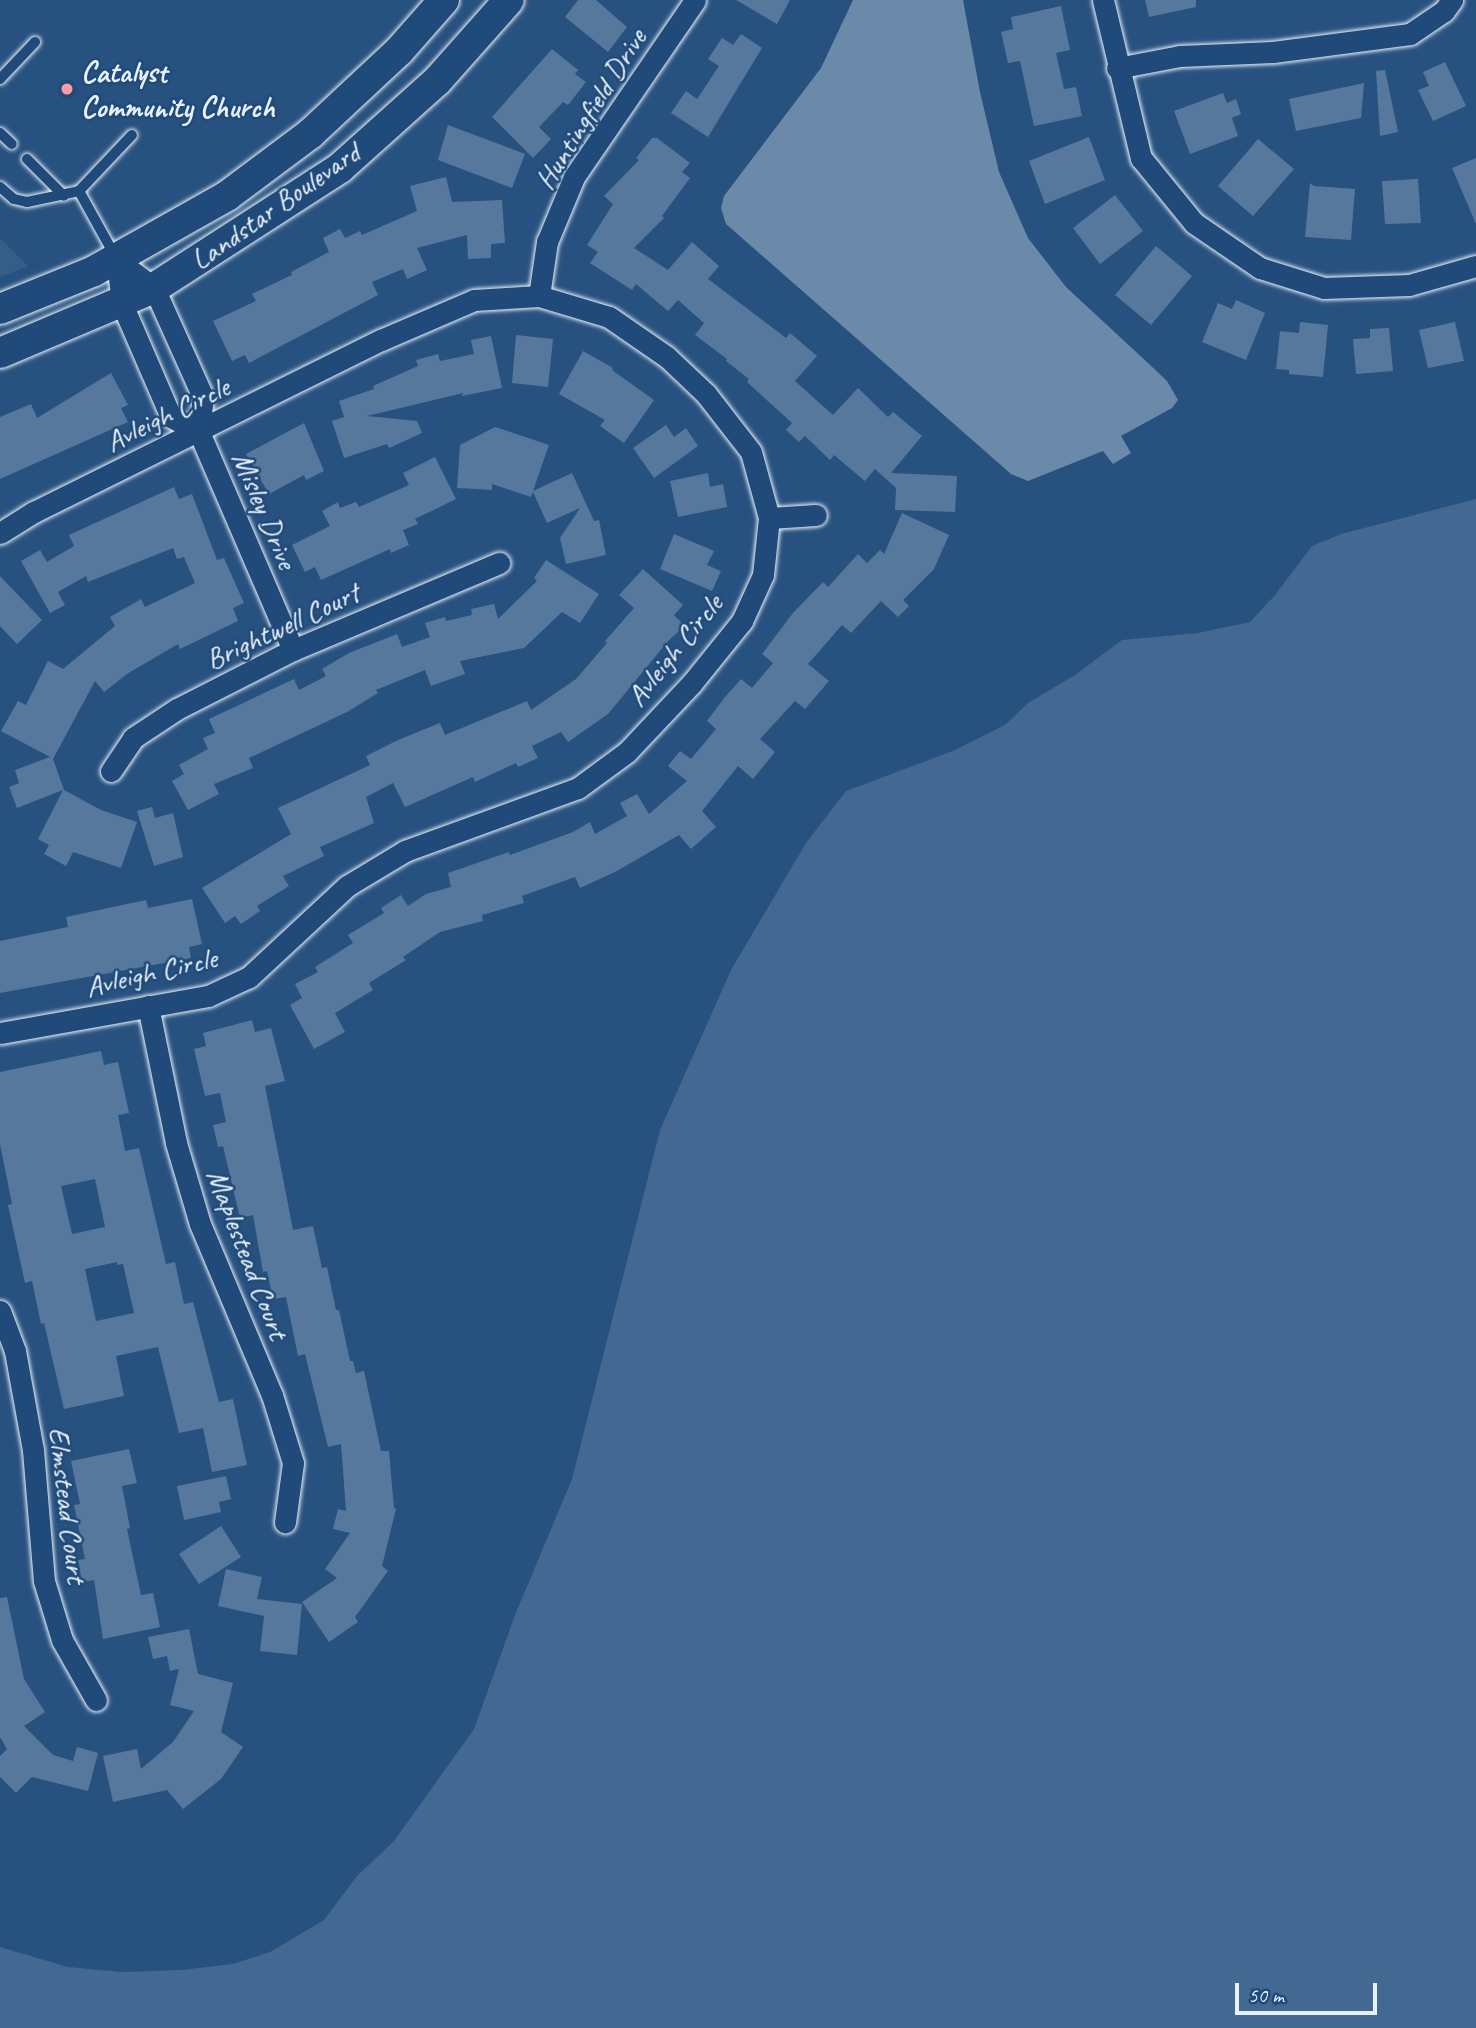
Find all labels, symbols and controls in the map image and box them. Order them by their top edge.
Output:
street label: Huntingfield Drive [526,22,654,196]
place label: Catalyst Community Church [81,54,276,124]
marker: Catalyst Community Church [59,81,75,97]
street label: Landstar Boulevard [183,134,367,278]
street label: Avleigh Circle [99,369,235,459]
street label: Misley Drive [224,446,306,574]
street label: Brightwell Court [199,575,365,677]
street label: Avleigh Circle [618,587,730,713]
street label: Avleigh Circle [82,939,220,1005]
street label: Maplestead Court [199,1164,297,1344]
street label: Elmstead Court [41,1425,95,1585]
scale bar [1238,1968,1380,2012]
text: 50 m [1248,1982,1284,2008]

